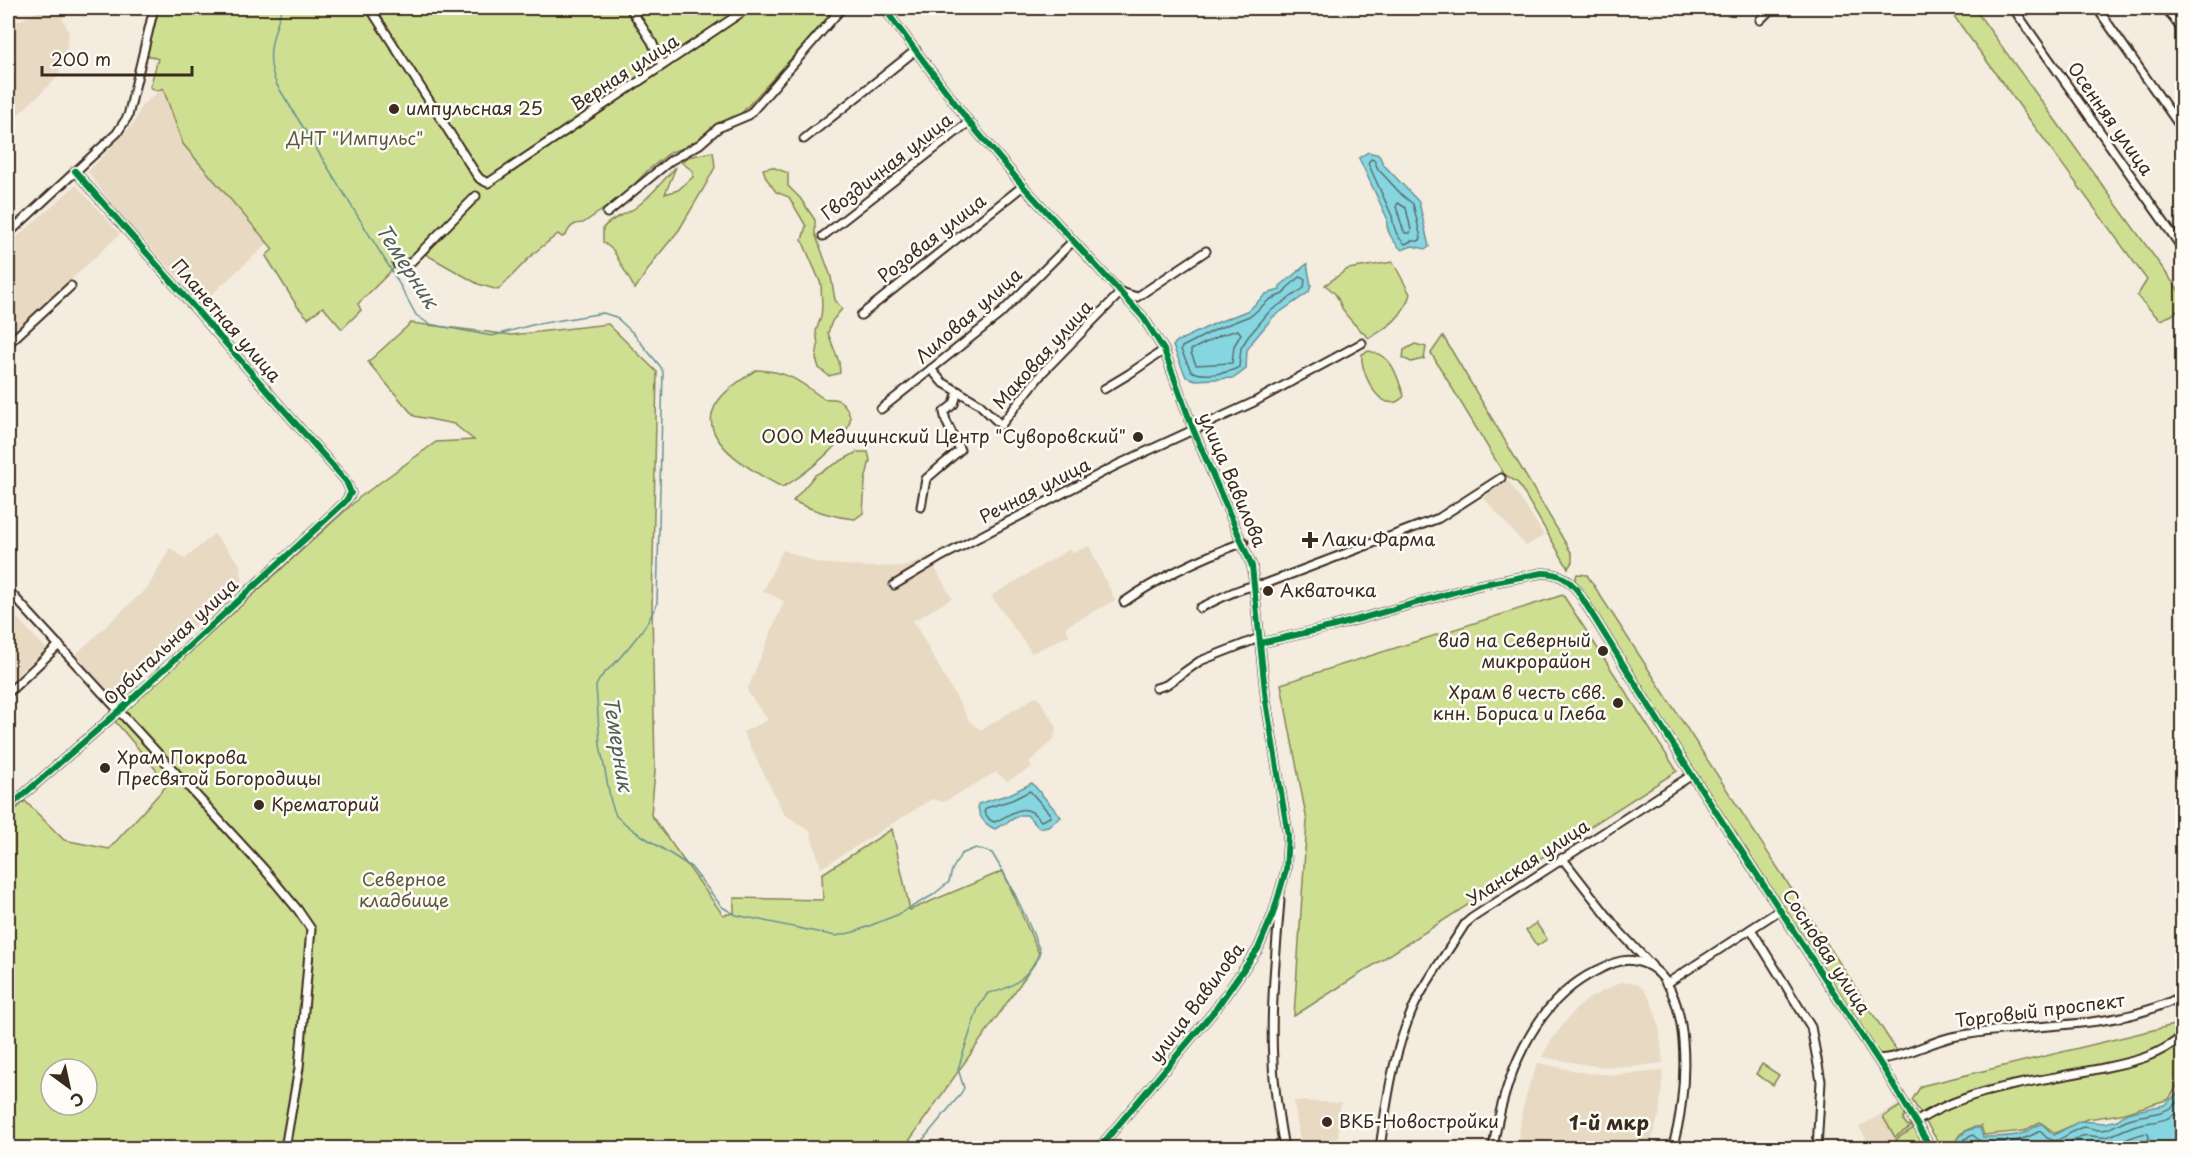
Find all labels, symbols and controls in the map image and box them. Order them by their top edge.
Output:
street label: Верная улица [565,26,684,117]
scale bar [42,39,192,77]
text: 200 m [51,45,111,72]
street label: Осенняя улица [2062,56,2161,181]
place label: импульсная 25 [406,94,543,121]
marker: импульсная 25 [387,102,401,116]
street label: Гвоздичная улица [815,105,958,226]
park label: ДНТ "Импульс" [286,124,423,151]
street label: Розовая улица [871,186,992,289]
water label: Темерник [369,217,448,315]
street label: Планетная улица [166,252,289,388]
street label: Лиловая улица [909,260,1028,369]
street label: Маковая улица [986,293,1099,414]
street label: улица Вавилова [1193,408,1274,552]
place label: ООО Медицинский Центр "Суворовский" [761,422,1126,449]
marker: ООО Медицинский Центр "Суворовский" [1131,430,1145,444]
street label: Речная улица [974,450,1095,529]
place label: Лаки Фарма [1322,525,1435,552]
marker: Лаки Фарма [1303,533,1317,547]
street label: Орбитальная улица [96,571,244,711]
place label: Акваточка [1280,576,1377,603]
marker: Акваточка [1261,584,1275,598]
place label: вид на Северный микрорайон [1438,626,1591,674]
marker: вид на Северный микрорайон [1596,644,1610,658]
place label: Храм в честь свв. кнн. Бориса и Глеба [1433,678,1607,726]
water label: Темерник [597,694,642,795]
marker: Храм в честь свв. кнн. Бориса и Глеба [1611,696,1625,710]
place label: Храм Покрова Пресвятой Богородицы [117,743,321,791]
marker: Храм Покрова Пресвятой Богородицы [98,761,112,775]
place label: Крематорий [271,790,379,817]
marker: Крематорий [252,798,266,812]
street label: Уланская улица [1460,811,1595,912]
park label: Северное кладбище [359,865,449,913]
street label: Сосновая улица [1777,883,1878,1020]
street label: улица Вавилова [1142,936,1250,1068]
street label: Торговый проспект [1953,986,2126,1033]
north arrow [39,1057,99,1117]
text: С [66,1087,89,1114]
place label: ВКБ-Новостройки [1339,1107,1499,1134]
district label: 1-й мкр [1569,1107,1649,1137]
marker: ВКБ-Новостройки [1320,1115,1334,1129]

